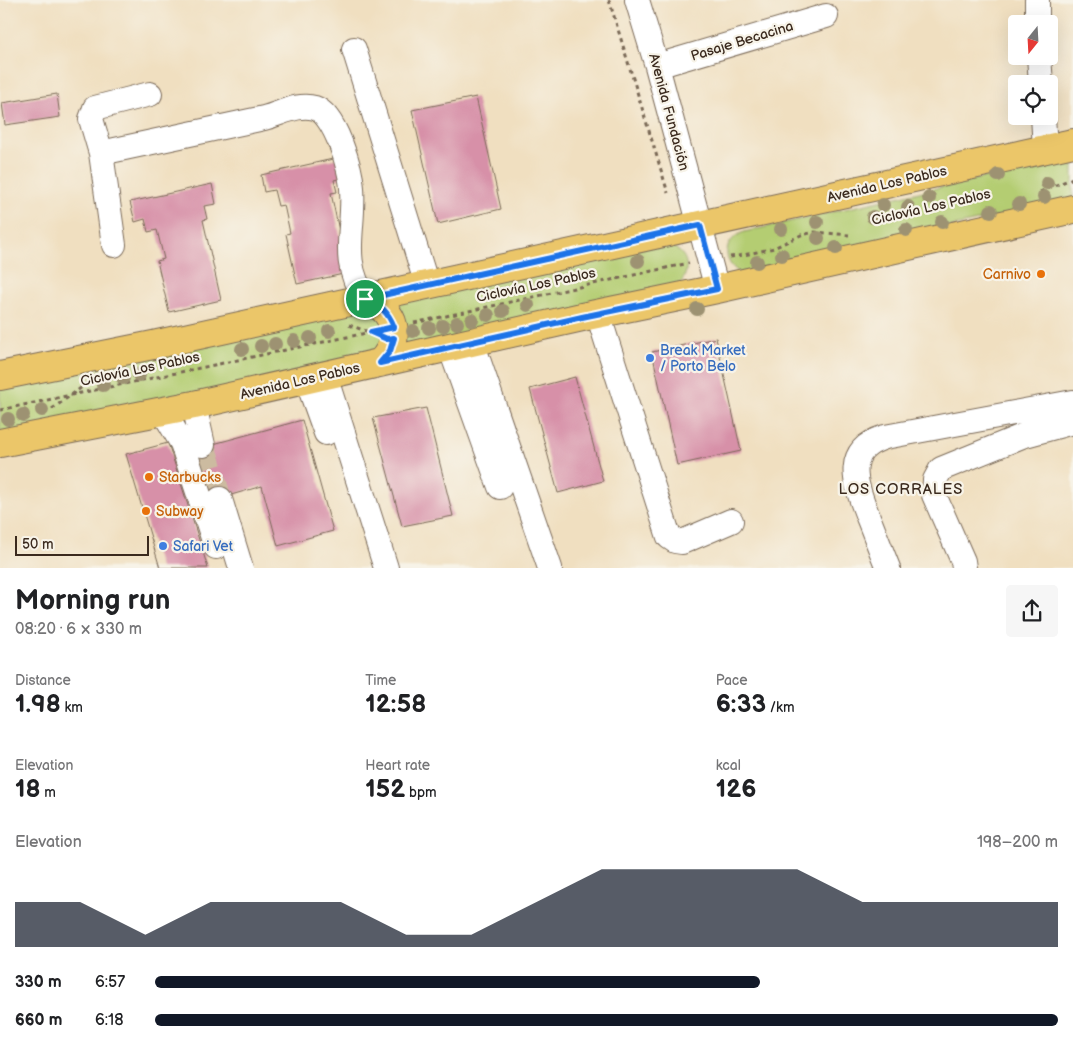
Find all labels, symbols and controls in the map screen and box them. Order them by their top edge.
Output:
north arrow [1008,15,1058,65]
map controls [1008,15,1058,125]
street label: Pasaje Becacina [689,17,795,65]
street label: Avenida Fundación [645,52,693,172]
button: locate [1008,75,1058,125]
street label: Avenida Los Pablos [826,162,949,206]
street label: Ciclovía Los Pablos [870,185,992,229]
street label: Ciclovía Los Pablos [475,264,597,306]
place label: Carnivo [983,266,1031,283]
marker: Carnivo [1035,268,1047,280]
pin [344,278,386,320]
icon: arrive [351,285,379,313]
place label: Break Market / Porto Belo [660,342,746,375]
street label: Ciclovía Los Pablos [79,348,201,390]
marker: Break Market / Porto Belo [644,352,656,364]
street label: Avenida Los Pablos [239,359,362,403]
place label: Starbucks [159,469,221,486]
marker: Starbucks [143,471,155,483]
district label: LOS CORRALES [839,480,963,499]
place label: Subway [156,503,204,520]
marker: Subway [140,505,152,517]
scale bar [15,533,149,556]
text: 50 m [22,536,54,553]
place label: Safari Vet [173,538,234,555]
marker: Safari Vet [157,540,169,552]
text: Morning run [15,584,170,617]
button: share [1006,585,1058,637]
text: 08:20 · 6 × 330 m [15,620,142,639]
text: Distance [15,672,71,689]
text: Time [365,672,396,689]
text: Pace [716,672,748,689]
text: 1.98 [15,689,61,720]
text: 12:58 [365,689,426,720]
text: 6:33 [716,689,766,720]
text: km [61,699,83,716]
text: /km [766,699,795,716]
text: Elevation [15,757,73,774]
text: Heart rate [365,757,430,774]
text: kcal [716,757,741,774]
text: 18 [15,774,41,805]
text: 152 [365,774,405,805]
text: 126 [716,774,756,805]
text: m [41,784,56,801]
text: bpm [405,784,437,801]
text: Elevation [15,833,82,852]
text: 198–200 m [977,833,1058,852]
text: 330 m [15,973,62,992]
text: 6:57 [95,973,125,992]
text: 660 m [15,1011,62,1030]
text: 6:18 [95,1011,124,1030]

